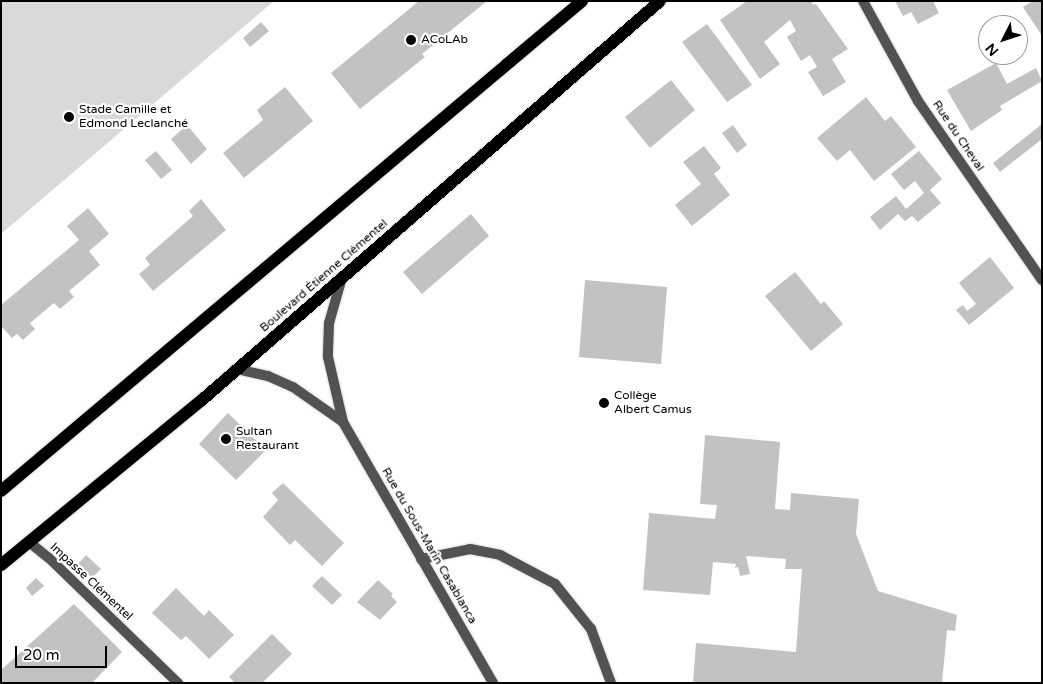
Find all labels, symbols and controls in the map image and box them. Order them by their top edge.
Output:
north arrow [978,15,1028,65]
place label: ACoLAb [421,33,468,47]
marker: ACoLAb [405,34,417,46]
text: N [982,40,1002,59]
street label: Rue du Cheval [929,98,987,174]
place label: Stade Camille et Edmond Leclanché [79,103,188,131]
marker: Stade Camille et Edmond Leclanché [63,111,75,123]
street label: Boulevard Étienne Clémentel [257,217,391,335]
place label: Collège Albert Camus [614,389,692,417]
marker: Collège Albert Camus [598,397,610,409]
place label: Sultan Restaurant [236,425,299,453]
marker: Sultan Restaurant [220,433,232,445]
street label: Rue du Sous-Marin Casabianca [378,465,480,627]
street label: Impasse Clémentel [47,540,135,624]
scale bar [18,636,110,668]
text: 20 m [23,646,60,664]

